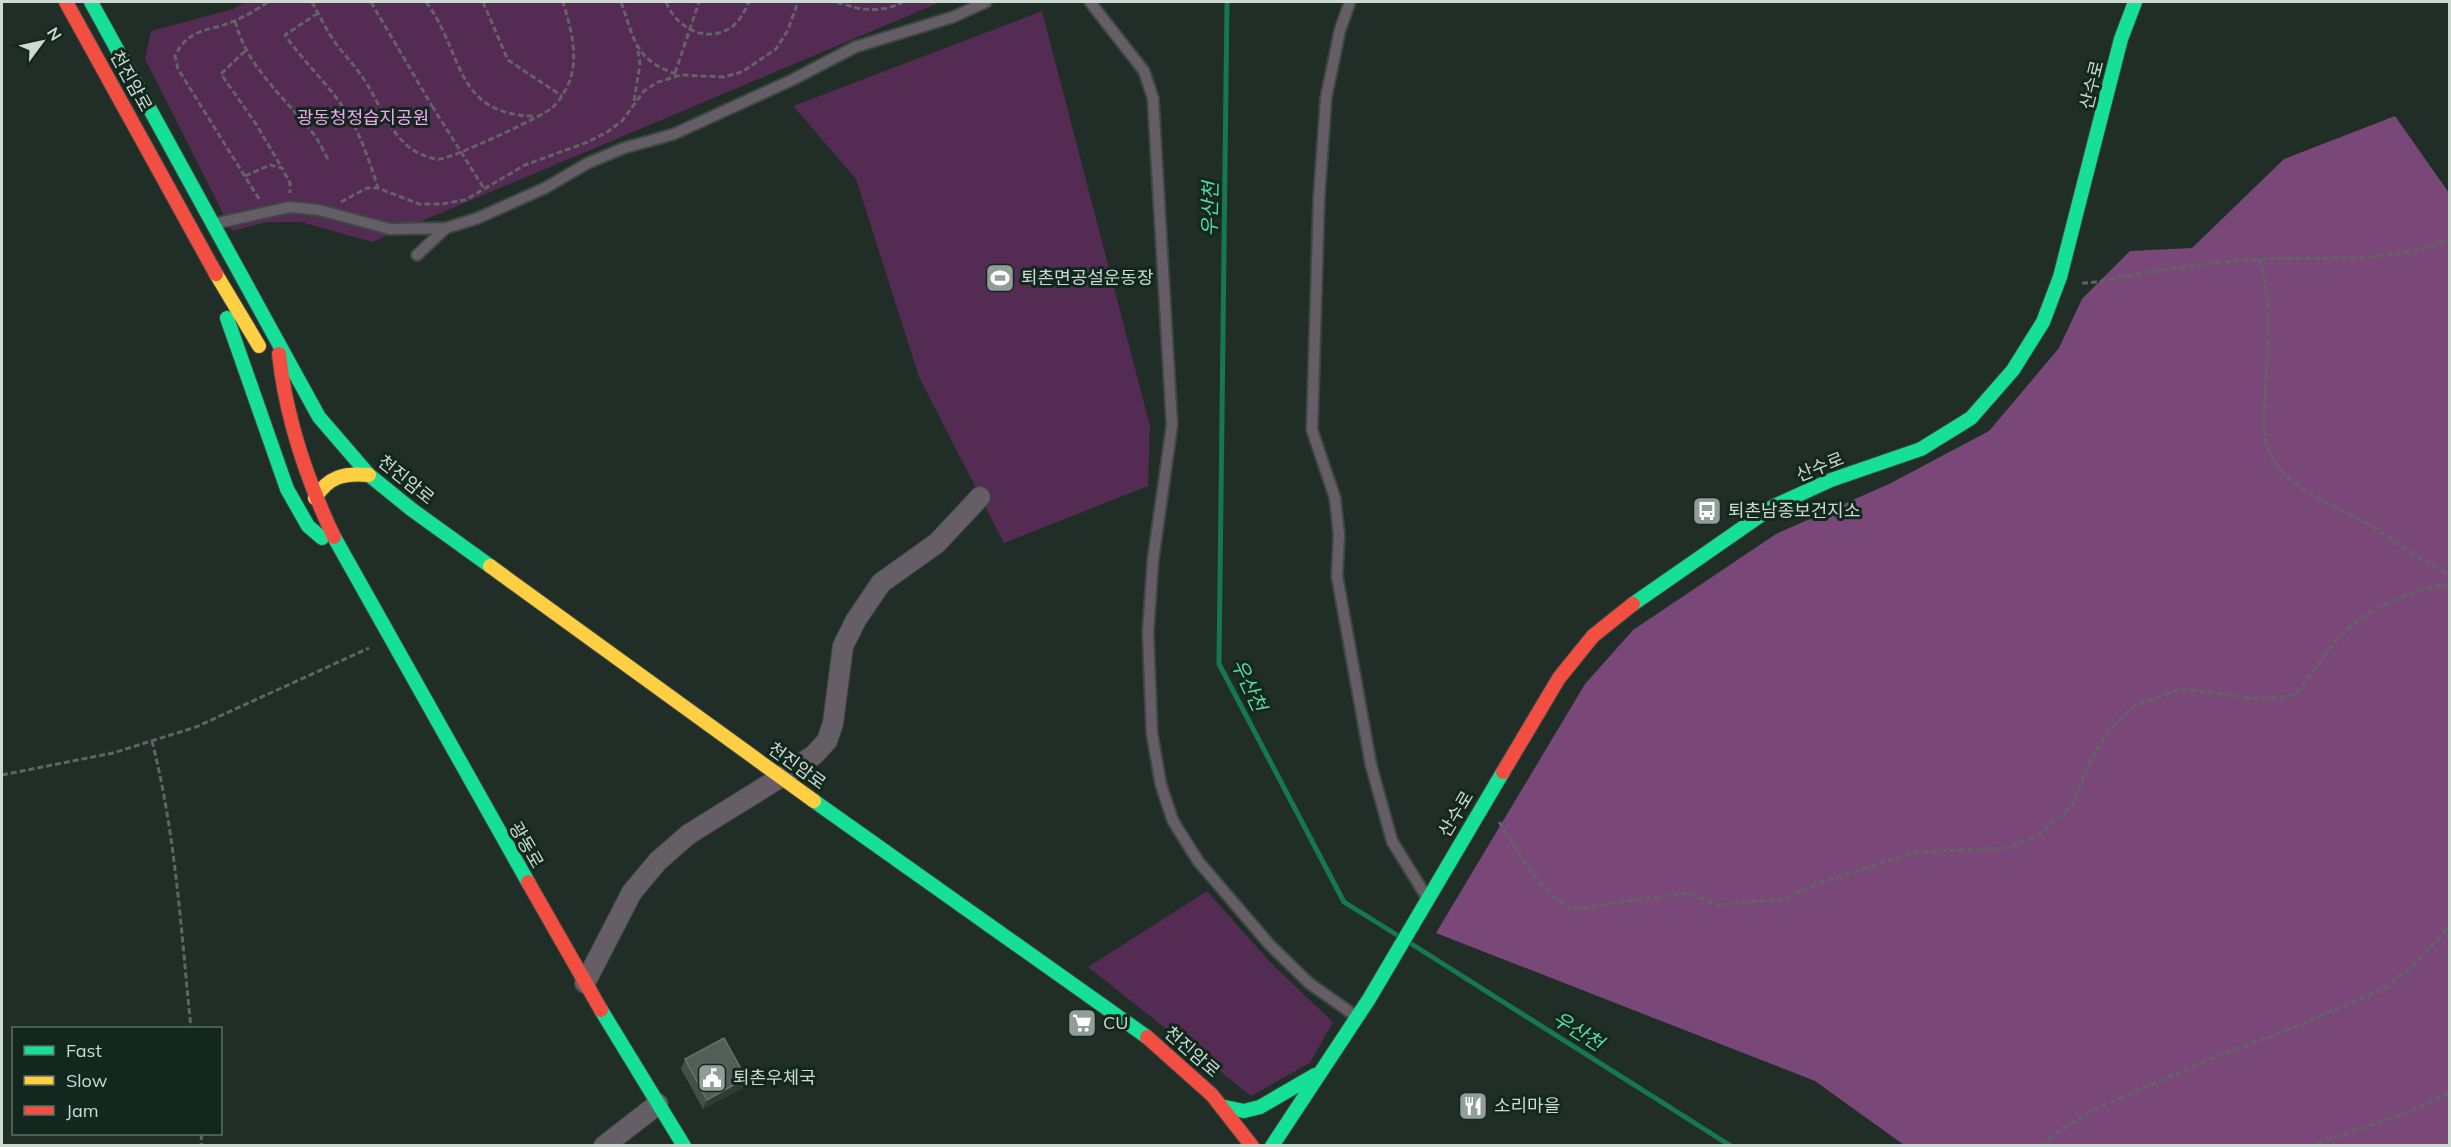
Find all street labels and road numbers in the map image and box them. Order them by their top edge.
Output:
street label: 천진암로 [105,46,158,115]
street label: 산수로 [2074,58,2109,112]
street label: 산수로 [1792,447,1847,487]
street label: 천진암로 [373,450,439,509]
street label: 천진암로 [764,737,831,794]
street label: 산수로 [1433,787,1478,841]
street label: 광동로 [504,817,549,872]
street label: 천진암로 [1160,1021,1225,1082]

